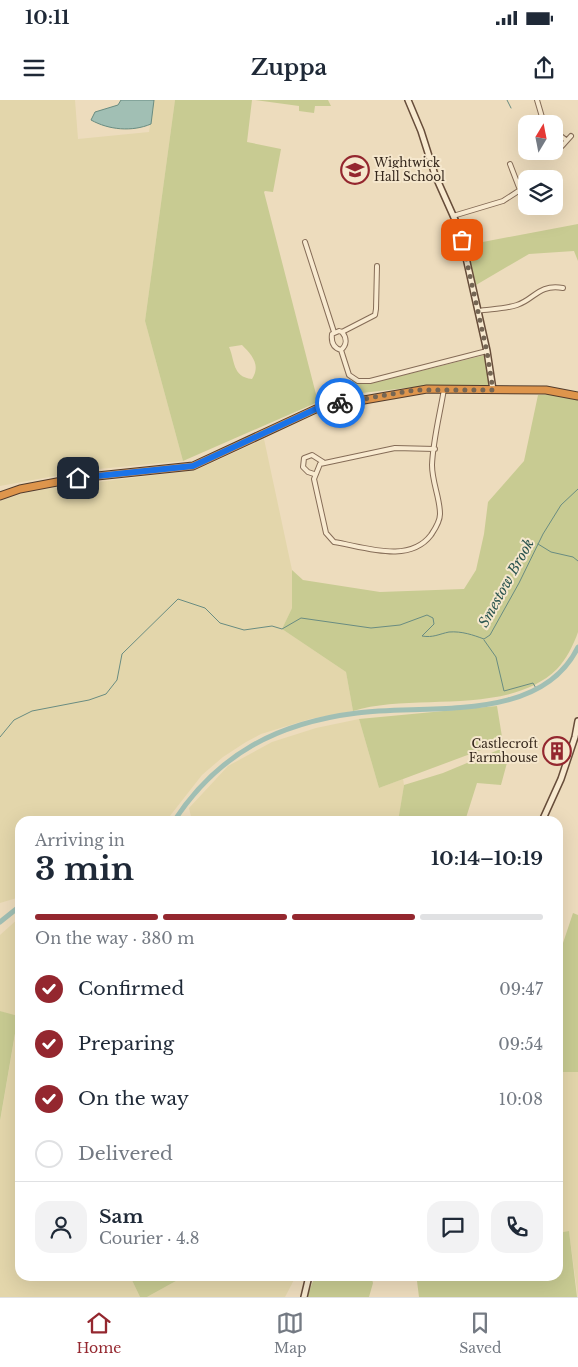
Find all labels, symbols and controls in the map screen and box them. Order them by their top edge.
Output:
text: 10:11 [25,6,70,29]
icon: menu [20,54,48,82]
text: Zuppa [251,54,327,81]
icon: share [530,54,558,82]
north arrow [518,115,562,160]
map controls [518,115,563,215]
school or university icon: Wightwick Hall School [340,155,370,185]
place label: Wightwick Hall School [373,155,445,184]
button: layers [518,170,563,215]
pin [441,219,483,261]
icon: bag [448,226,476,254]
courier [315,378,365,428]
icon: bike [326,389,354,417]
pin [57,457,99,499]
icon: home [64,464,92,492]
water label: Smestow Brook [474,536,538,630]
place label: Castlecroft Farmhouse [469,736,538,765]
building icon: Castlecroft Farmhouse [542,736,572,766]
text: Arriving in [35,830,125,850]
text: 10:14–10:19 [431,847,543,870]
text: 3 min [35,849,134,889]
text: On the way · 380 m [35,928,194,948]
icon: check [35,975,63,1003]
text: Confirmed [78,977,184,1000]
text: 09:47 [499,979,543,999]
icon: check [35,1030,63,1058]
text: Preparing [78,1032,174,1055]
text: 09:54 [498,1034,543,1054]
icon: check [35,1085,63,1113]
text: On the way [78,1087,189,1110]
text: 10:08 [499,1089,543,1109]
text: Delivered [78,1142,173,1165]
button: person [35,1201,87,1253]
button: chat [427,1201,479,1253]
button: phone [491,1201,543,1253]
text: Sam [99,1205,144,1228]
text: Courier · 4.8 [99,1228,200,1248]
tab: Home [76,1309,121,1357]
tab: Map [274,1309,307,1357]
tab: Saved [459,1309,502,1357]

